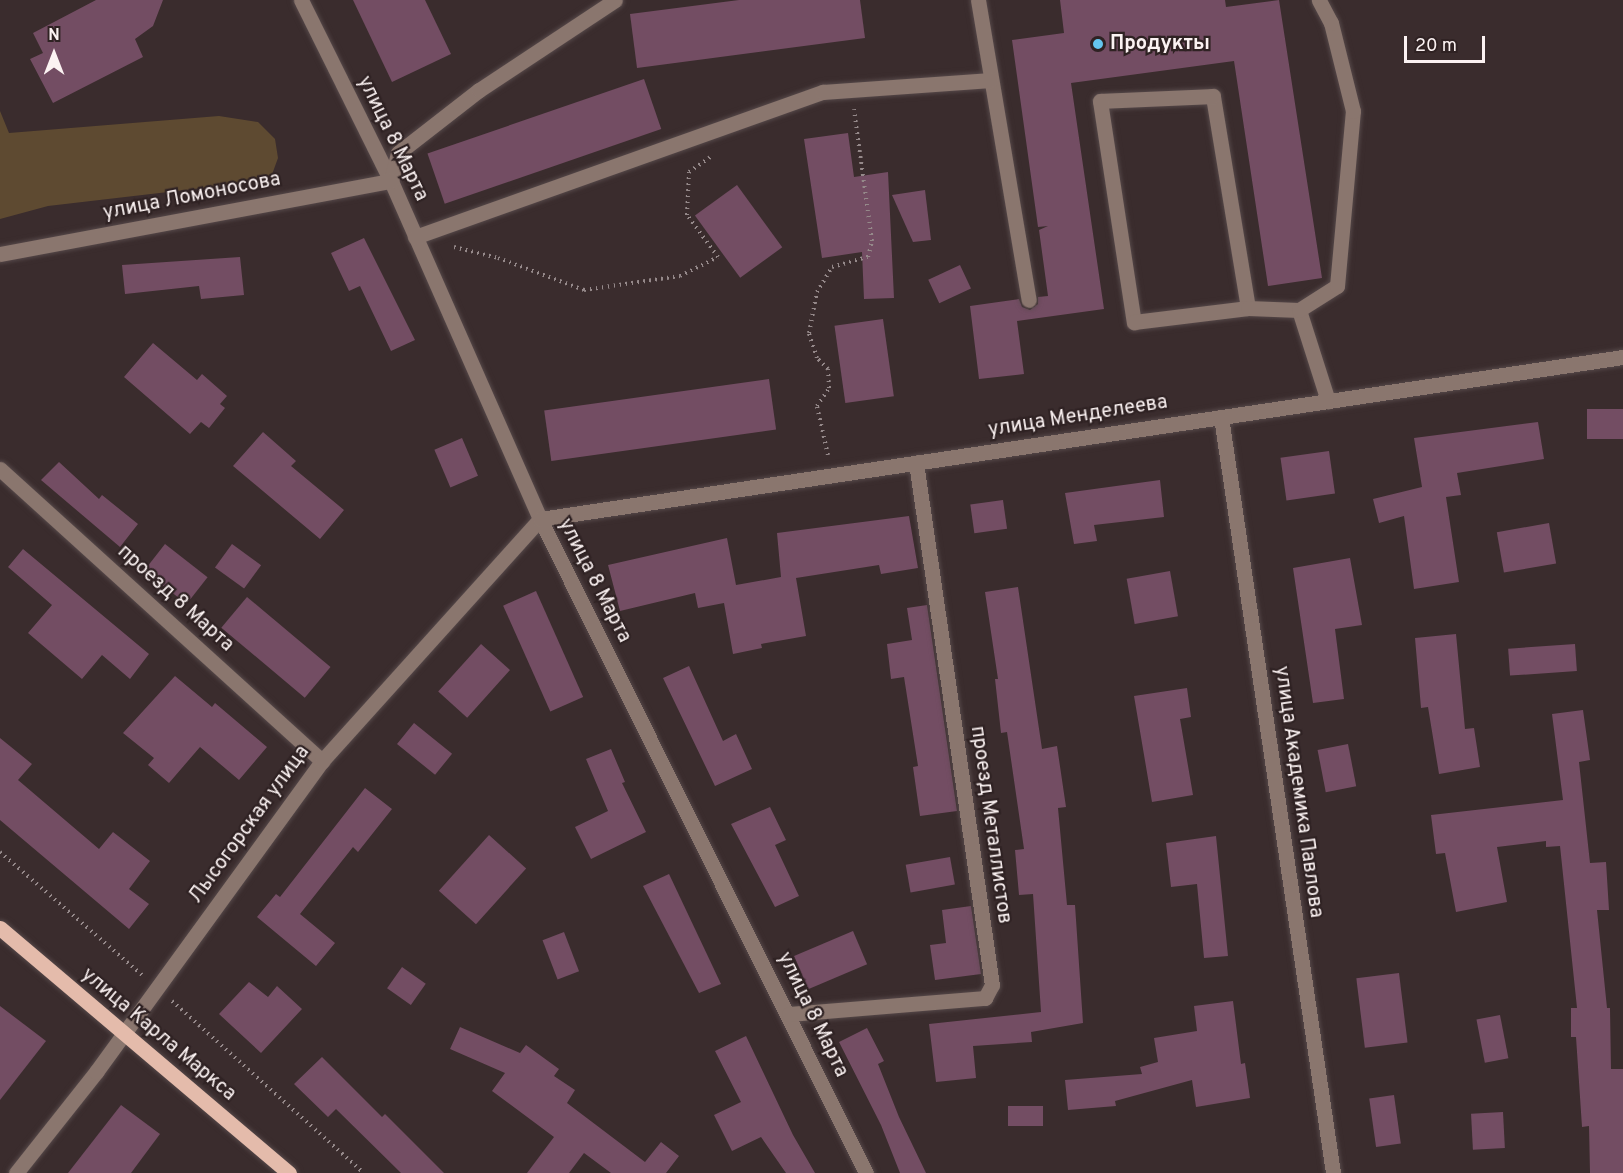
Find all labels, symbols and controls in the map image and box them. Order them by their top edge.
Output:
north arrow [24,24,84,84]
scale bar [1407,24,1488,62]
text: N [48,26,60,46]
place label: Продукты [1110,32,1210,56]
text: 20 m [1415,35,1457,58]
marker: Продукты [1091,37,1105,51]
street label: улица 8 Марта [351,72,433,206]
street label: улица Ломоносова [101,168,283,226]
street label: улица Менделеева [987,391,1169,443]
street label: улица 8 Марта [552,515,636,647]
street label: проезд 8 Марта [112,540,238,658]
street label: улица Академика Павлова [1268,664,1328,920]
street label: проезд Металлистов [964,725,1016,925]
street label: Лысогорская улица [185,741,315,909]
street label: улица 8 Марта [771,948,853,1082]
street label: улица Карла Маркса [76,963,240,1107]

